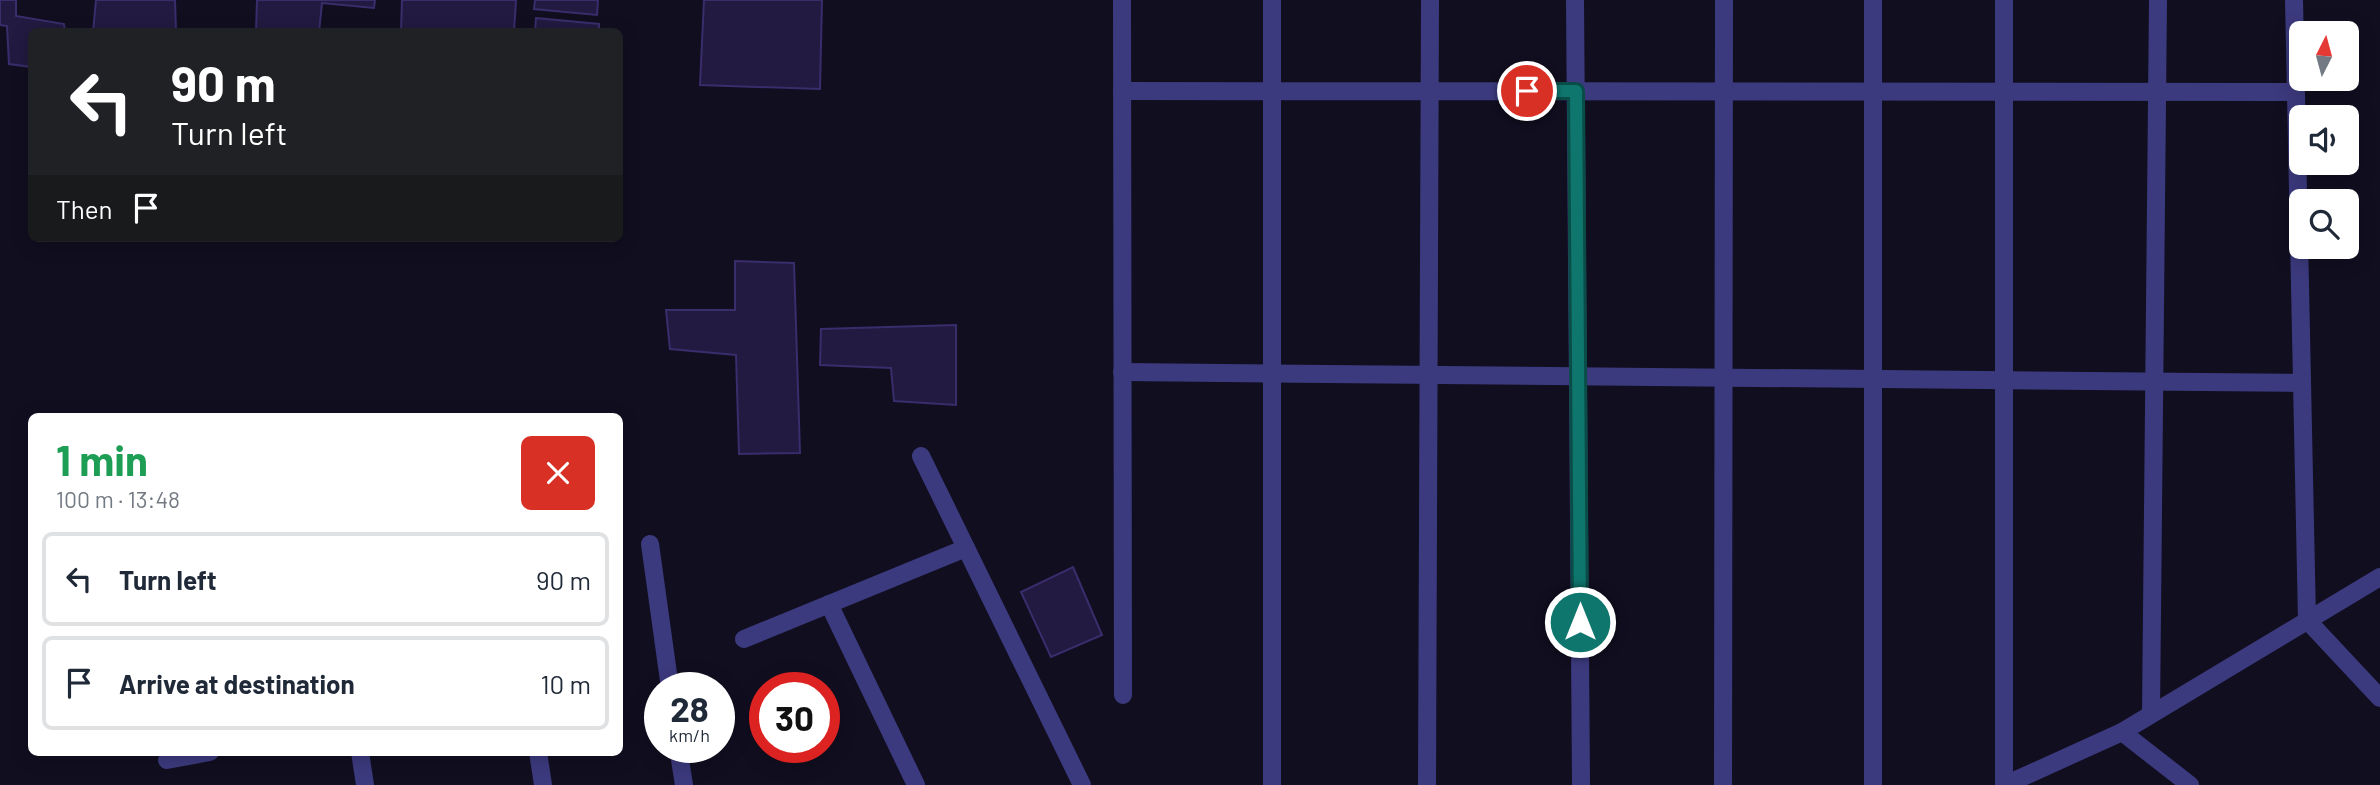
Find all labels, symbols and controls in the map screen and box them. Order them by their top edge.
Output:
north arrow [2289,21,2359,91]
map controls [2289,21,2359,259]
text: 90 m [171,53,276,112]
icon: left [56,56,147,147]
pin [1497,61,1557,121]
icon: arrive [1508,72,1546,110]
button: sound [2289,105,2359,175]
text: Turn left [171,113,288,151]
icon: arrive [127,189,165,227]
button: search [2289,189,2359,259]
text: Then [56,193,113,224]
text: 1 min [56,434,148,484]
button: close [521,436,595,510]
text: 100 m · 13:48 [56,485,180,513]
icon: left [60,560,98,598]
text: Turn left [119,564,217,595]
text: 90 m [536,564,591,595]
position arrow [1543,585,1617,659]
icon: arrive [60,664,98,702]
text: Arrive at destination [119,668,355,699]
text: 10 m [541,668,591,699]
speed limit sign: 30 [749,672,840,763]
text: 28 [670,687,709,729]
text: km/h [669,724,710,746]

